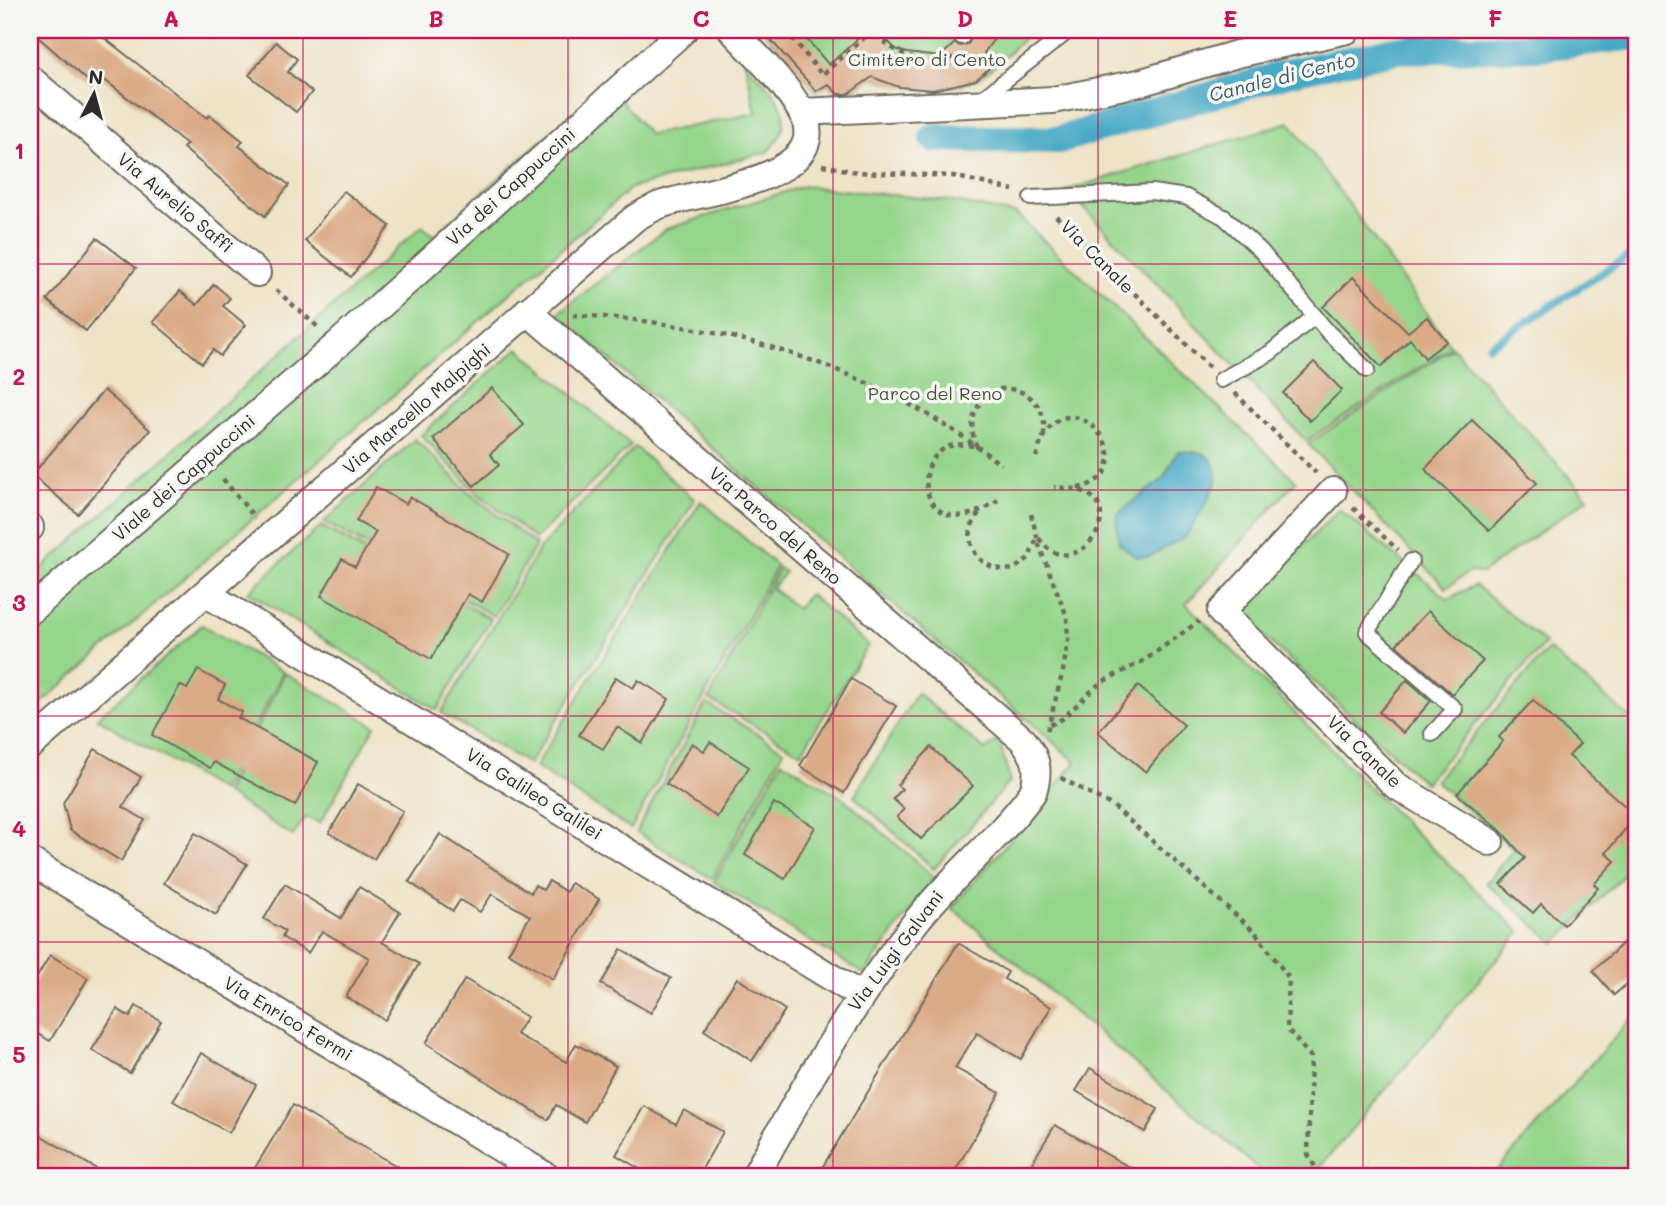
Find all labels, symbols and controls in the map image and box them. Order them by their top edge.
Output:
text: A [163,3,179,33]
text: B [428,3,444,33]
text: C [692,3,710,33]
text: D [957,3,973,33]
text: E [1223,3,1237,33]
text: F [1488,3,1502,33]
water label: Canale di Cento [1206,46,1358,107]
park label: Cimitero di Cento [848,47,1006,71]
north arrow [60,60,130,130]
text: N [87,63,104,90]
street label: Via dei Cappuccini [441,122,580,251]
text: 1 [14,135,24,165]
street label: Via Aurelio Saffi [113,147,238,258]
street label: Via Canale [1056,214,1140,298]
street label: Via Marcello Malpighi [337,337,495,479]
text: 2 [13,361,25,391]
park label: Parco del Reno [868,381,1003,405]
street label: Viale dei Cappuccini [107,409,260,546]
street label: Via Parco del Reno [704,461,847,590]
text: 3 [12,587,26,617]
street label: Via Canale [1322,710,1407,793]
street label: Via Galileo Galilei [462,742,607,845]
text: 4 [12,813,26,843]
street label: Via Luigi Galvani [842,885,949,1016]
street label: Via Enrico Fermi [220,970,357,1066]
text: 5 [12,1039,26,1069]

